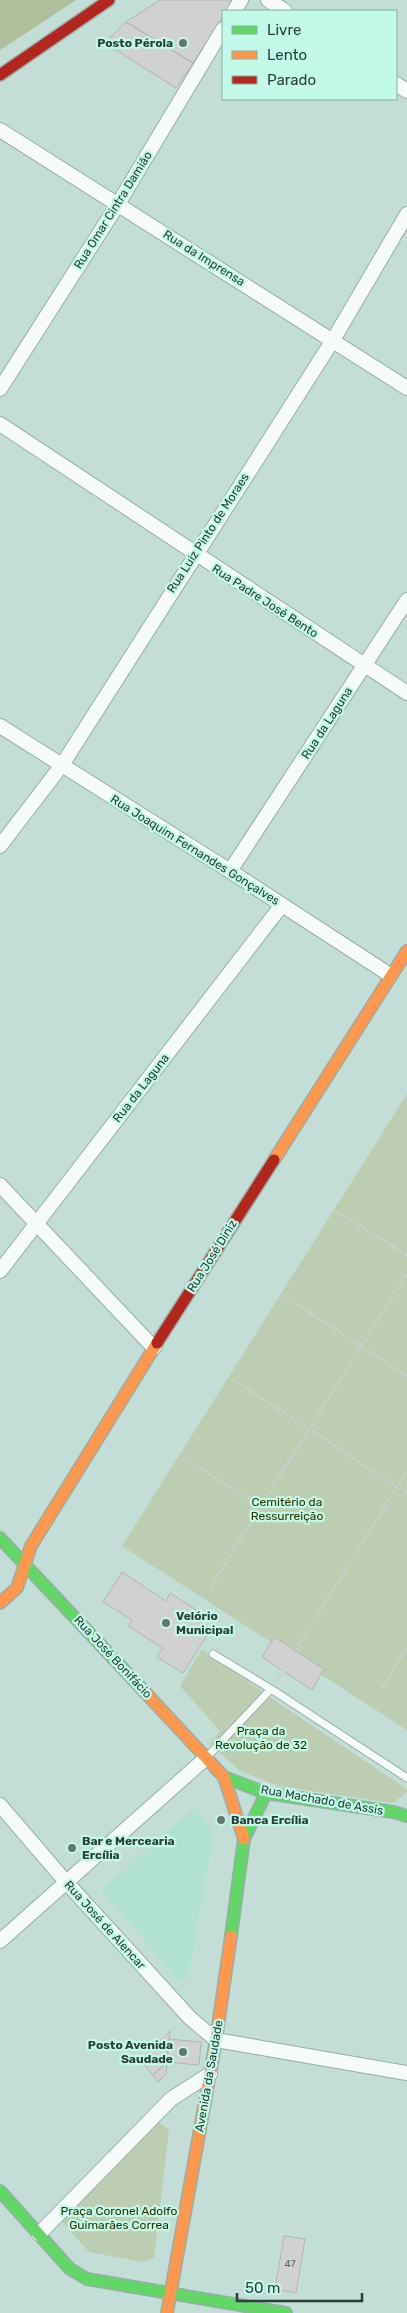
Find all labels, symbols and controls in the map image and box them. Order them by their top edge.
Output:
legend [222,10,397,100]
text: Livre [267,21,301,39]
place label: Posto Pérola [97,36,173,50]
marker: Posto Pérola [177,37,189,49]
text: Lento [267,46,307,64]
text: Parado [267,71,316,89]
street label: Rua Omar Cintra Damião [71,149,155,271]
street label: Rua da Imprensa [161,227,247,289]
street label: Rua Luiz Pinto de Moraes [164,471,252,595]
street label: Rua Padre José Bento [209,561,321,641]
street label: Rua da Laguna [299,684,355,762]
street label: Rua Joaquim Fernandes Gonçalves [108,792,282,908]
street label: Rua da Laguna [110,1051,172,1125]
street label: Rua José Diniz [184,1217,240,1295]
park label: Cemitério da Ressurreição [251,1495,323,1523]
place label: Velório Municipal [176,1609,233,1637]
street label: Rua José Bonifácio [71,1613,155,1701]
marker: Velório Municipal [160,1617,172,1629]
park label: Praça da Revolução de 32 [215,1724,307,1752]
street label: Rua Machado de Assis [260,1782,384,1818]
place label: Banca Ercília [231,1813,309,1827]
marker: Banca Ercília [215,1814,227,1826]
place label: Bar e Mercearia Ercília [82,1834,175,1862]
marker: Bar e Mercearia Ercília [66,1842,78,1854]
street label: Rua José de Alencar [62,1878,149,1972]
street label: Avenida da Saudade [192,2019,226,2133]
place label: Posto Avenida Saudade [88,2038,173,2066]
marker: Posto Avenida Saudade [177,2046,189,2058]
park label: Praça Coronel Adolfo Guimarães Correa [60,2204,178,2232]
house number: 47 [284,2258,296,2270]
scale bar [237,2270,362,2302]
text: 50 m [245,2279,280,2297]

